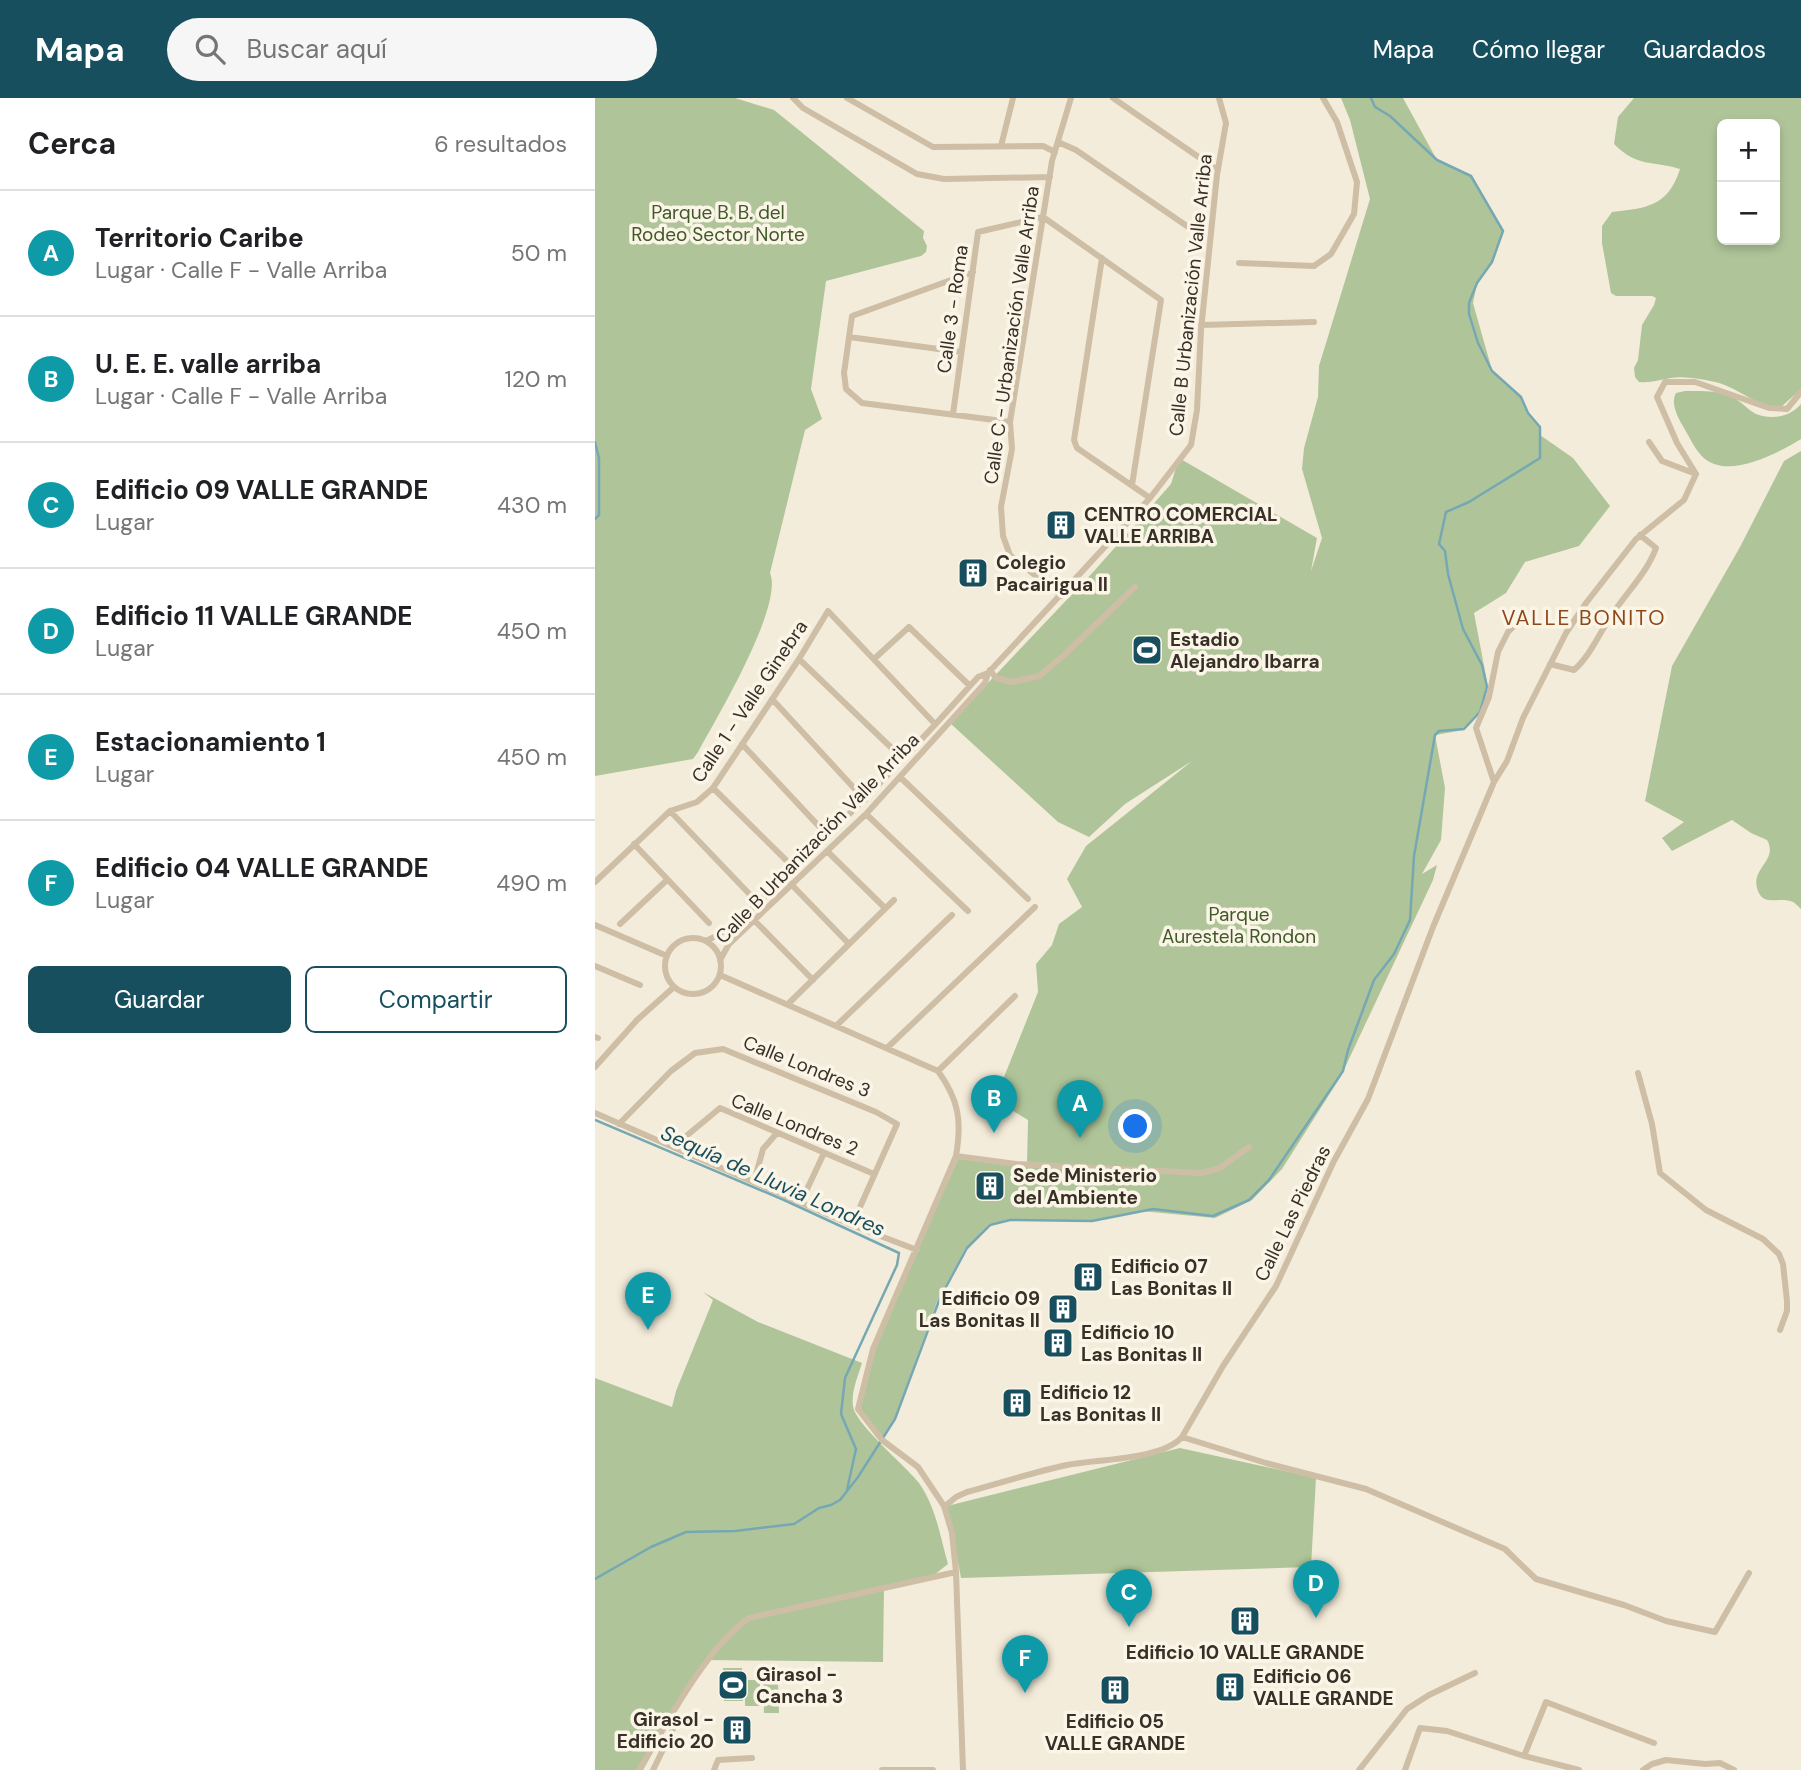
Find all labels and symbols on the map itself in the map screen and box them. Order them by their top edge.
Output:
street label: Calle B Urbanización Valle Arriba [1163,153,1218,437]
street label: Calle C - Urbanización Valle Arriba [978,184,1045,486]
park label: Parque B. B. del Rodeo Sector Norte [631,200,805,247]
street label: Calle 3 - Roma [931,243,974,375]
place label: CENTRO COMERCIAL VALLE ARRIBA [1084,502,1278,549]
building icon: CENTRO COMERCIAL VALLE ARRIBA [1044,508,1078,542]
place label: Colegio Pacairigua II [996,550,1108,597]
building icon: Colegio Pacairigua II [956,556,990,590]
district label: VALLE BONITO [1501,604,1667,632]
street label: Calle 1 - Valle Ginebra [686,615,813,787]
place label: Estadio Alejandro Ibarra [1170,627,1320,674]
sports icon: Estadio Alejandro Ibarra [1130,633,1164,667]
street label: Calle B Urbanización Valle Arriba [710,728,925,949]
park label: Parque Aurestela Rondon [1162,902,1316,949]
street label: Calle Londres 3 [739,1030,874,1103]
pin: B [971,1075,1017,1133]
pin: A [1057,1080,1103,1138]
street label: Calle Londres 2 [728,1088,862,1161]
your location [1118,1109,1152,1143]
water label: Sequía de Lluvia Londres [656,1119,890,1243]
street label: Calle Las Piedras [1249,1141,1336,1285]
place label: Sede Ministerio del Ambiente [1013,1163,1157,1210]
building icon: Sede Ministerio del Ambiente [973,1169,1007,1203]
place label: Edificio 07 Las Bonitas II [1111,1254,1232,1301]
building icon: Edificio 07 Las Bonitas II [1071,1260,1105,1294]
pin: E [625,1272,671,1330]
place label: Edificio 09 Las Bonitas II [919,1286,1040,1333]
building icon: Edificio 09 Las Bonitas II [1046,1292,1080,1326]
place label: Edificio 10 Las Bonitas II [1081,1320,1202,1367]
building icon: Edificio 10 Las Bonitas II [1041,1326,1075,1360]
place label: Edificio 12 Las Bonitas II [1040,1380,1161,1427]
building icon: Edificio 12 Las Bonitas II [1000,1386,1034,1420]
pin: D [1293,1560,1339,1618]
pin: C [1106,1569,1152,1627]
building icon: Edificio 10 VALLE GRANDE [1228,1604,1262,1638]
pin: F [1002,1635,1048,1693]
place label: Edificio 10 VALLE GRANDE [1126,1640,1364,1665]
place label: Girasol - Cancha 3 [756,1662,843,1709]
place label: Edificio 06 VALLE GRANDE [1253,1664,1394,1711]
sports icon: Girasol - Cancha 3 [716,1668,750,1702]
building icon: Edificio 06 VALLE GRANDE [1213,1670,1247,1704]
building icon: Edificio 05 VALLE GRANDE [1098,1673,1132,1707]
place label: Girasol - Edificio 20 [617,1707,714,1754]
place label: Edificio 05 VALLE GRANDE [1045,1709,1185,1756]
building icon: Girasol - Edificio 20 [720,1713,754,1747]

